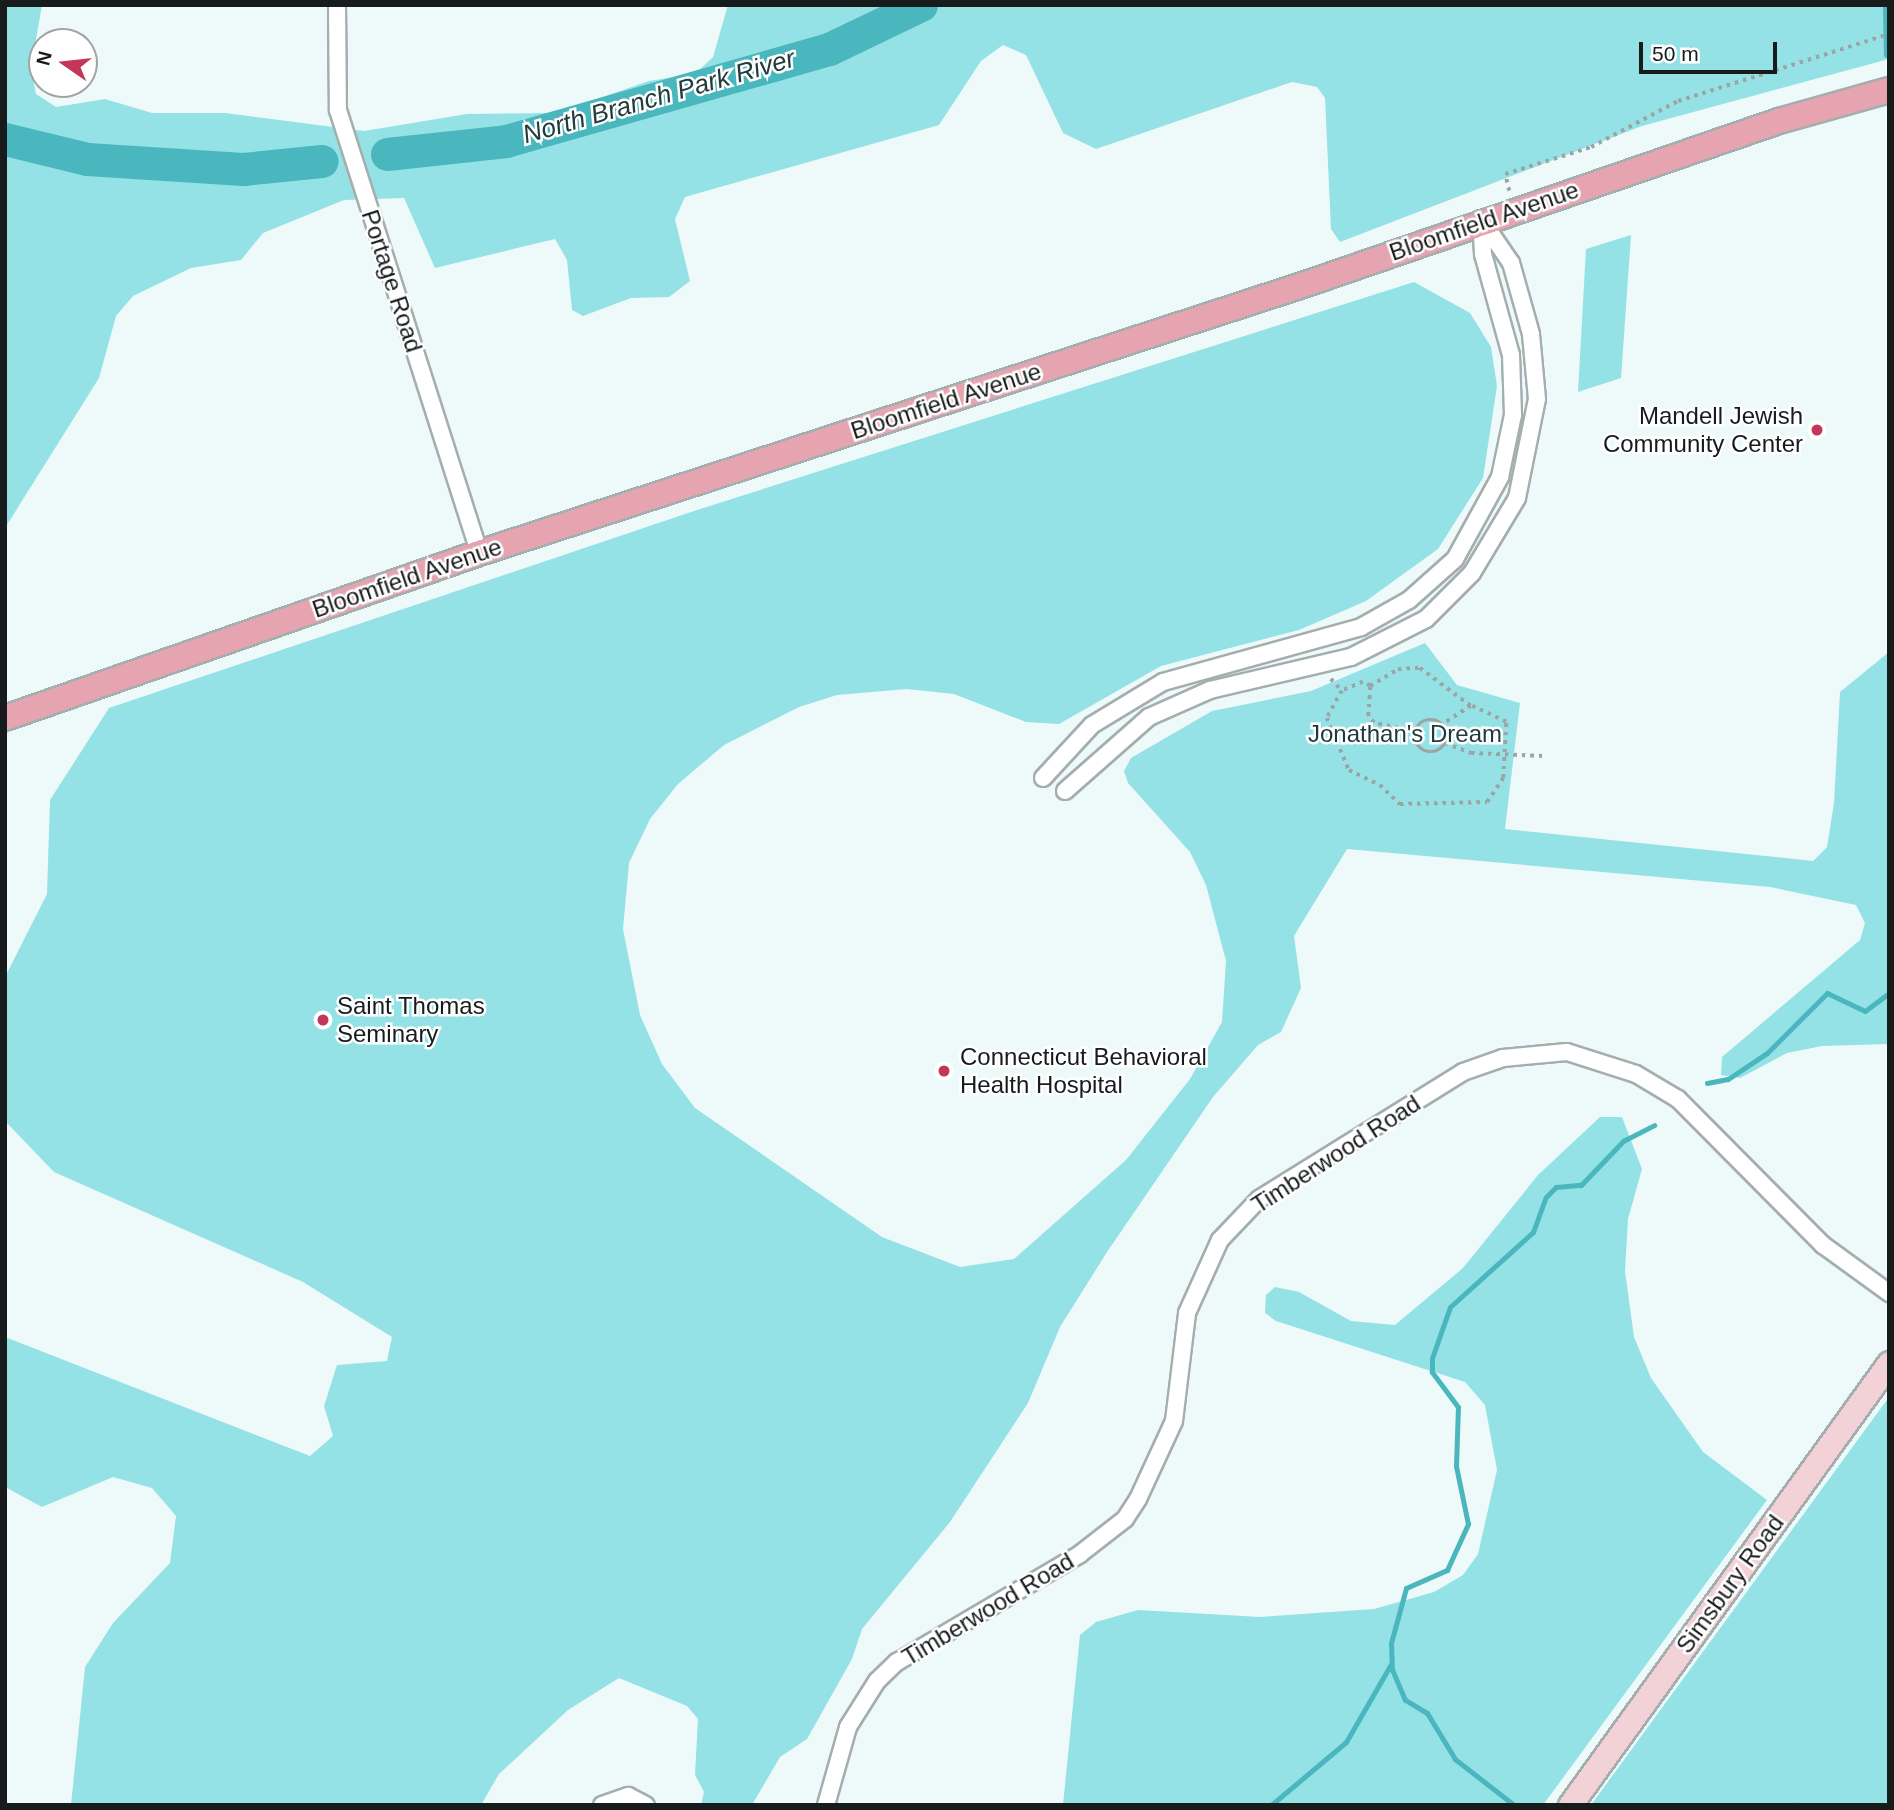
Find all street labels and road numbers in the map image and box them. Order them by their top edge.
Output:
street label: Bloomfield Avenue [1385,175,1583,267]
street label: Portage Road [355,206,429,356]
street label: Bloomfield Avenue [847,356,1045,446]
street label: Bloomfield Avenue [308,532,506,624]
street label: Timberwood Road [1246,1089,1426,1219]
street label: Simsbury Road [1670,1509,1790,1659]
street label: Timberwood Road [897,1546,1079,1672]

